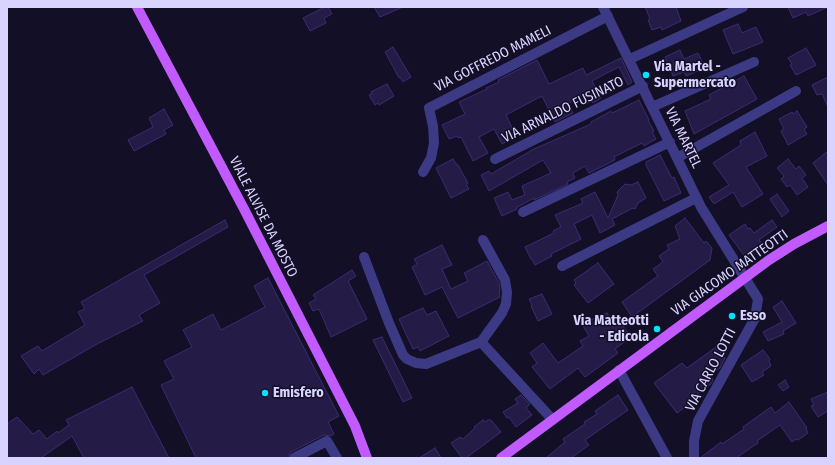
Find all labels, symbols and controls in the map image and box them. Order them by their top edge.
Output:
street label: VIA GOFFREDO MAMELI [432,22,554,96]
place label: Via Martel - Supermercato [654,59,736,92]
marker: Via Martel - Supermercato [641,70,651,80]
street label: VIA ARNALDO FUSINATO [499,73,627,147]
street label: VIA MARTEL [661,105,705,171]
street label: VIALE ALVISE DA MOSTO [225,154,301,280]
street label: VIA GIACOMO MATTEOTTI [668,226,792,320]
place label: Esso [740,308,766,324]
marker: Esso [727,311,737,321]
place label: Via Matteotti - Edicola [573,313,649,346]
marker: Via Matteotti - Edicola [652,324,662,334]
street label: VIA CARLO LOTTI [682,326,740,414]
place label: Emisfero [273,385,324,401]
marker: Emisfero [260,388,270,398]

